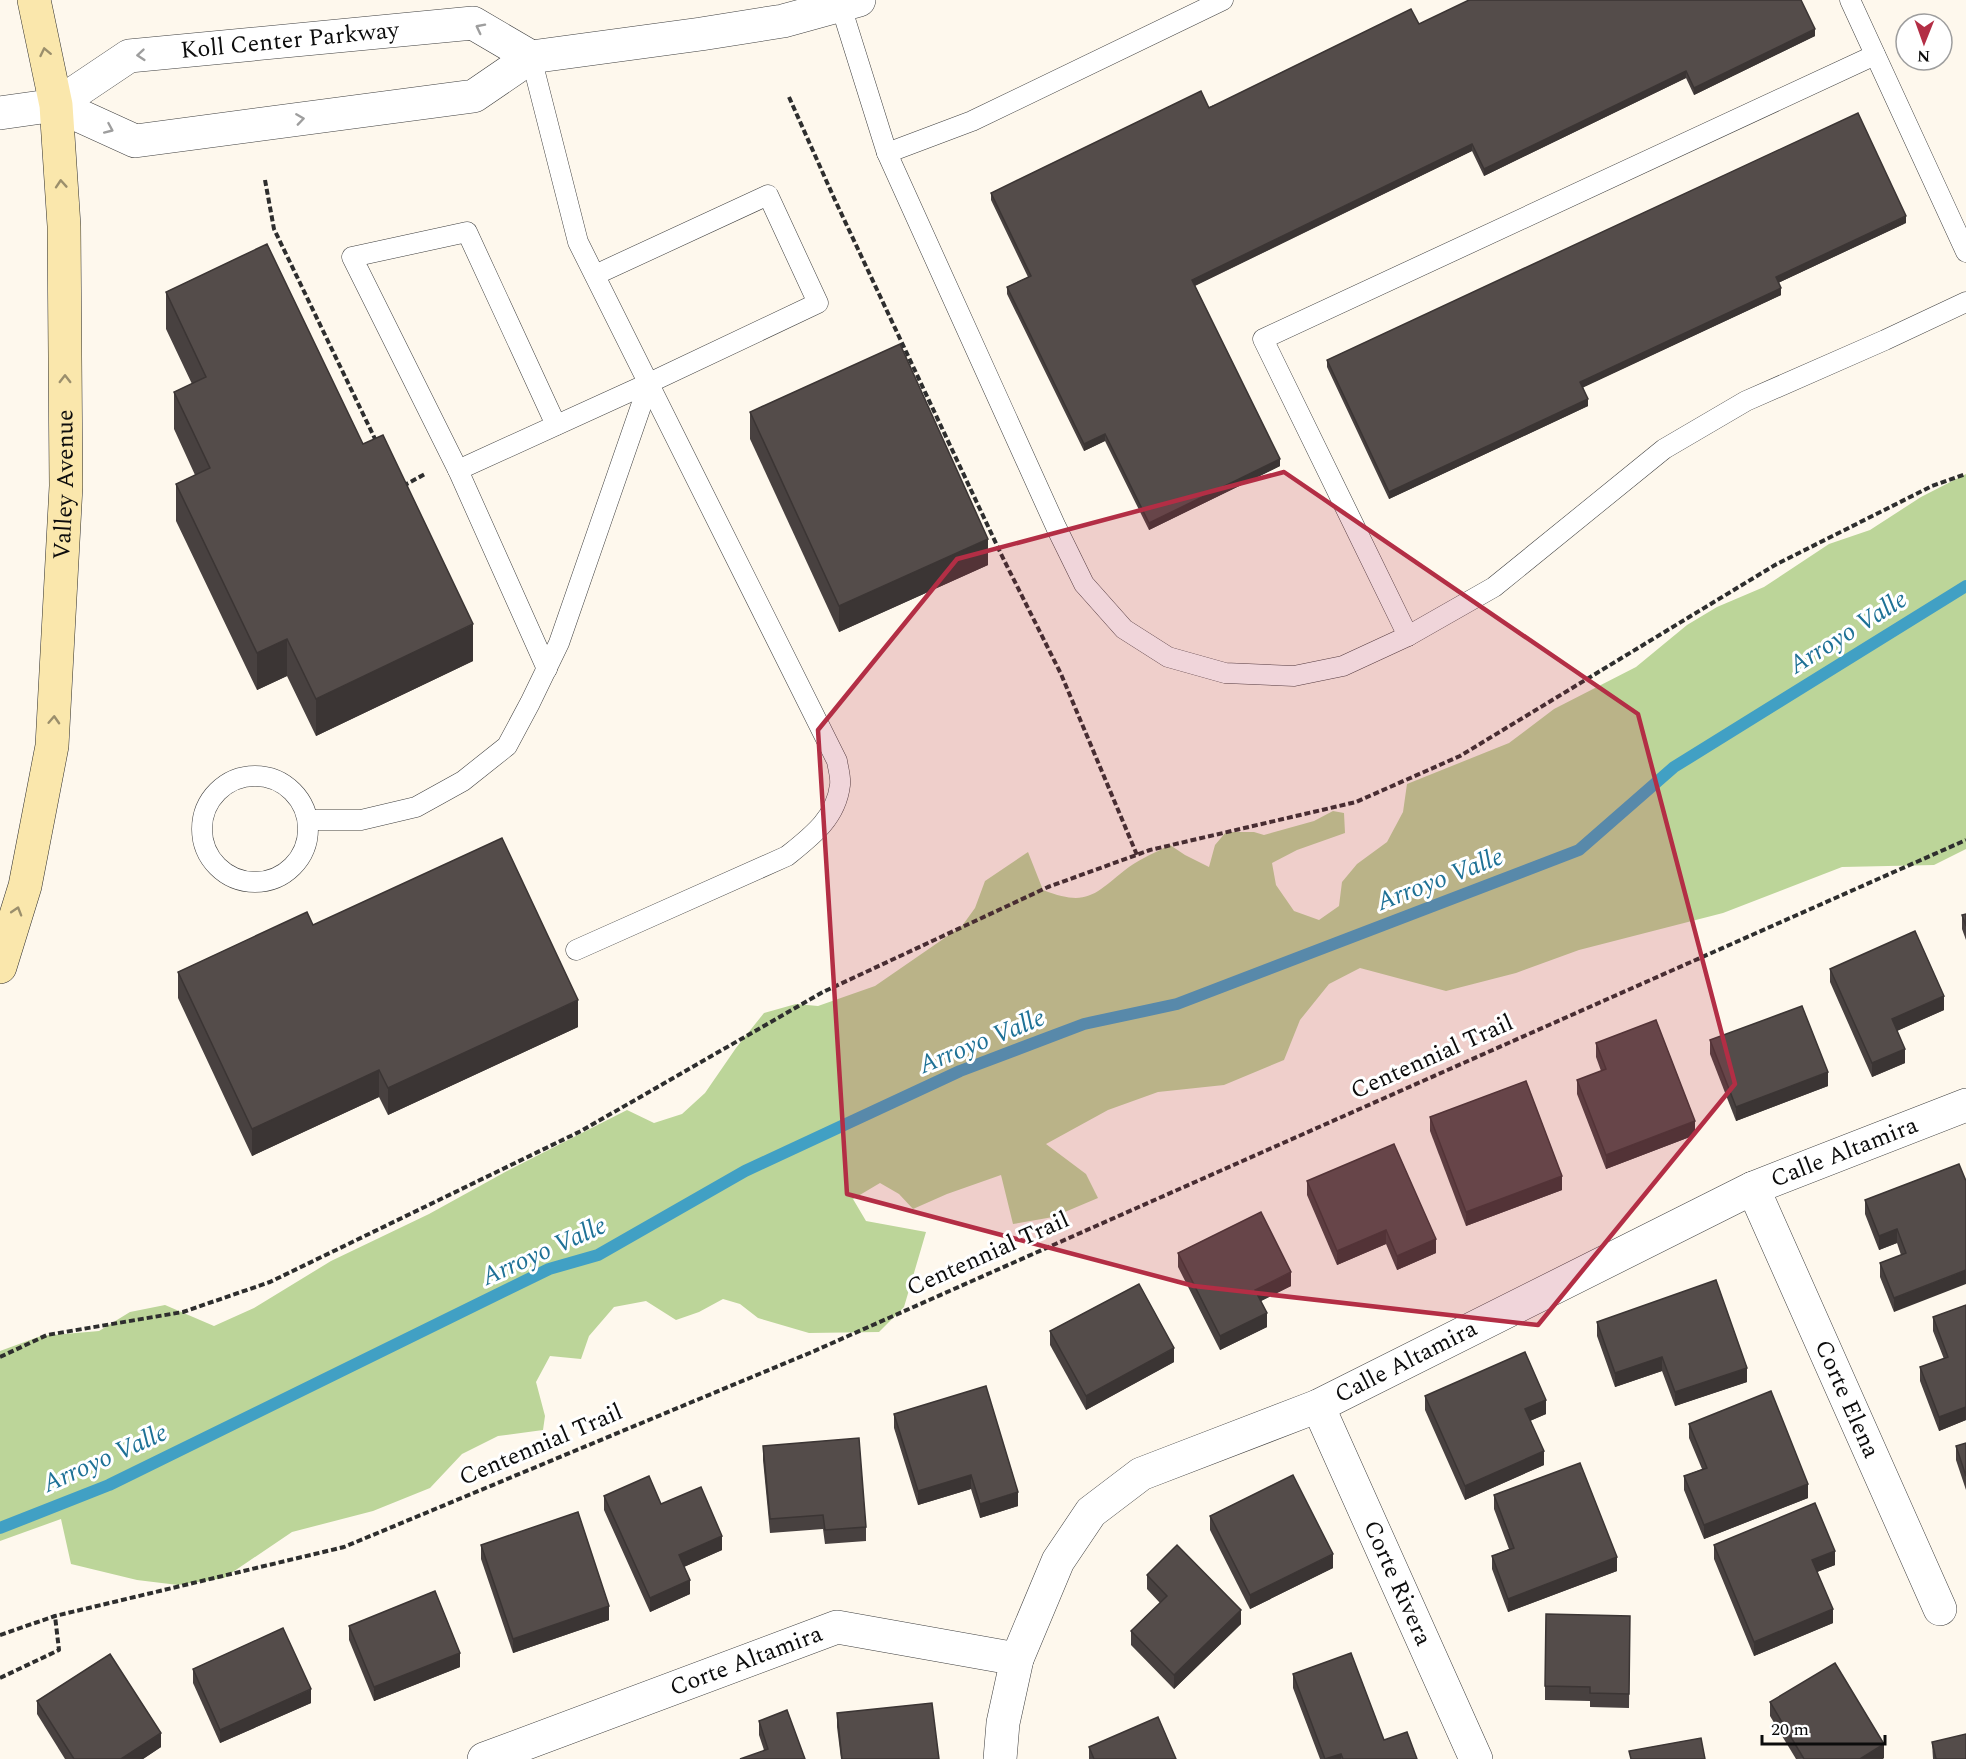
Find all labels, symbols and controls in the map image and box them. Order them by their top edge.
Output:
street label: Koll Center Parkway [179,12,402,69]
north arrow [1894,12,1954,72]
one-way arrow [475,23,486,35]
text: N [1917,44,1930,68]
one-way arrow [39,48,52,58]
one-way arrow [136,48,146,61]
one-way arrow [295,113,304,125]
one-way arrow [102,121,113,133]
one-way arrow [55,179,68,188]
one-way arrow [59,374,71,383]
street label: Valley Avenue [44,409,84,561]
water label: Arroyo Valle [1780,580,1915,685]
one-way arrow [47,715,60,724]
water label: Arroyo Valle [1369,836,1510,922]
one-way arrow [10,906,22,917]
water label: Arroyo Valle [912,997,1051,1085]
street label: Centennial Trail [1345,1005,1519,1109]
street label: Calle Altamira [1765,1107,1924,1197]
street label: Centennial Trail [901,1202,1075,1306]
water label: Arroyo Valle [474,1206,613,1297]
street label: Calle Altamira [1329,1311,1484,1413]
street label: Corte Elena [1805,1334,1889,1464]
street label: Centennial Trail [454,1394,628,1496]
water label: Arroyo Valle [35,1413,174,1504]
street label: Corte Rivera [1353,1515,1441,1652]
street label: Corte Altamira [665,1616,828,1706]
scale bar [1762,1708,1885,1746]
text: 20 m [1771,1716,1809,1743]

